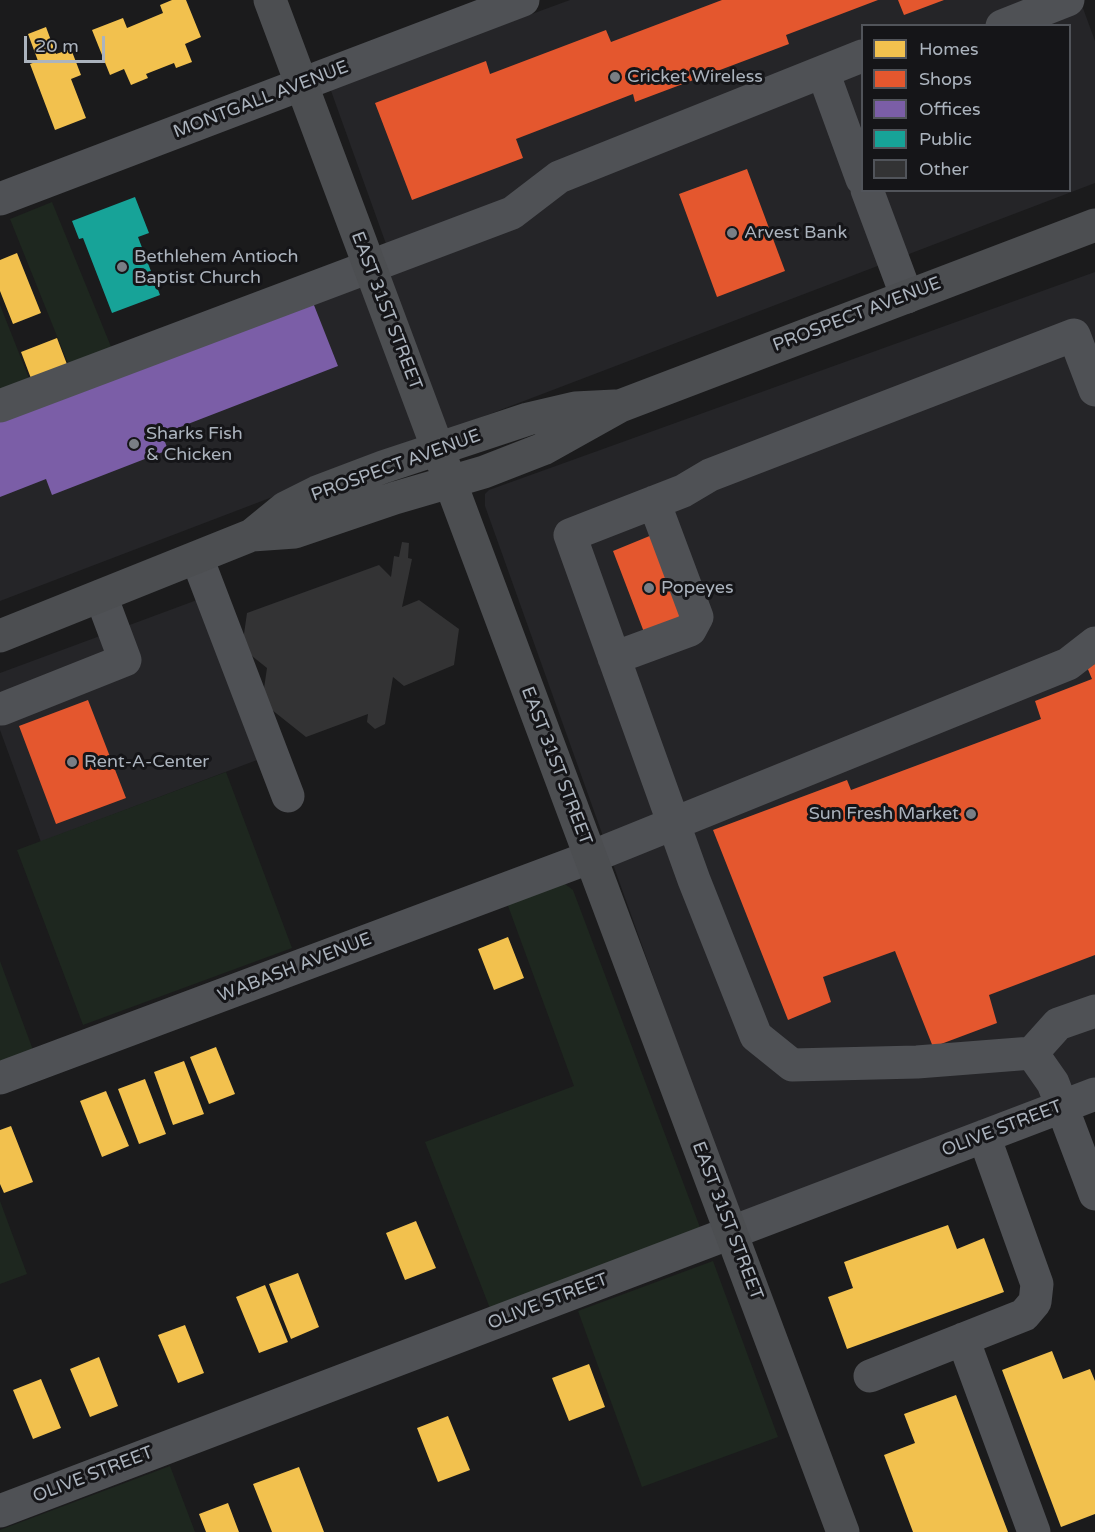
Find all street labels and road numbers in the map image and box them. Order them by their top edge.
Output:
street label: MONTGALL AVENUE [170,57,352,143]
street label: EAST 31ST STREET [346,229,426,393]
street label: PROSPECT AVENUE [770,273,944,357]
street label: PROSPECT AVENUE [308,425,484,507]
street label: EAST 31ST STREET [516,684,596,848]
street label: WABASH AVENUE [215,929,375,1007]
street label: OLIVE STREET [939,1096,1065,1162]
street label: EAST 31ST STREET [687,1139,767,1303]
street label: OLIVE STREET [485,1269,611,1335]
street label: OLIVE STREET [30,1442,156,1508]

